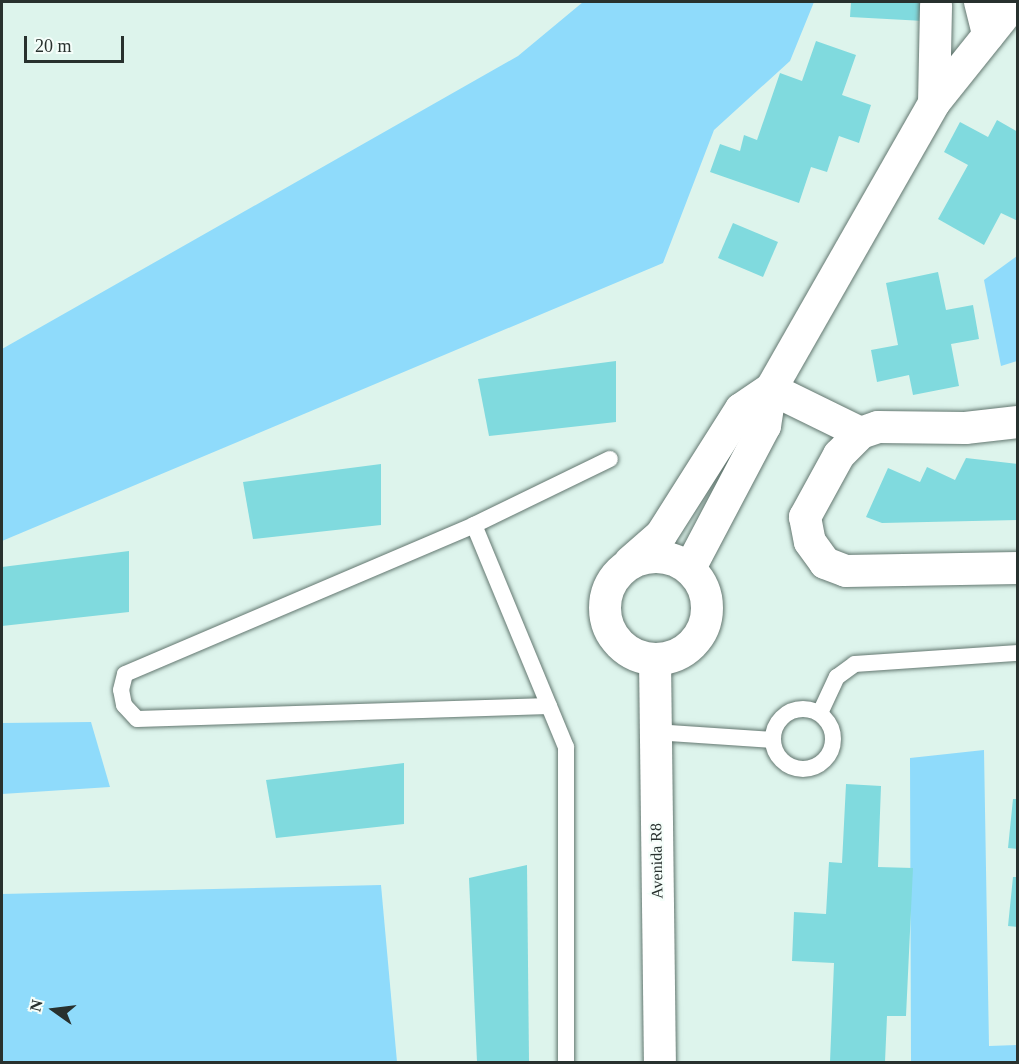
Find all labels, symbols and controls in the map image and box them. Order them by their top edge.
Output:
scale bar [27,24,128,62]
text: 20 m [35,36,72,56]
street label: Avenida R8 [647,823,667,899]
north arrow [24,980,84,1040]
text: N [26,998,46,1013]

